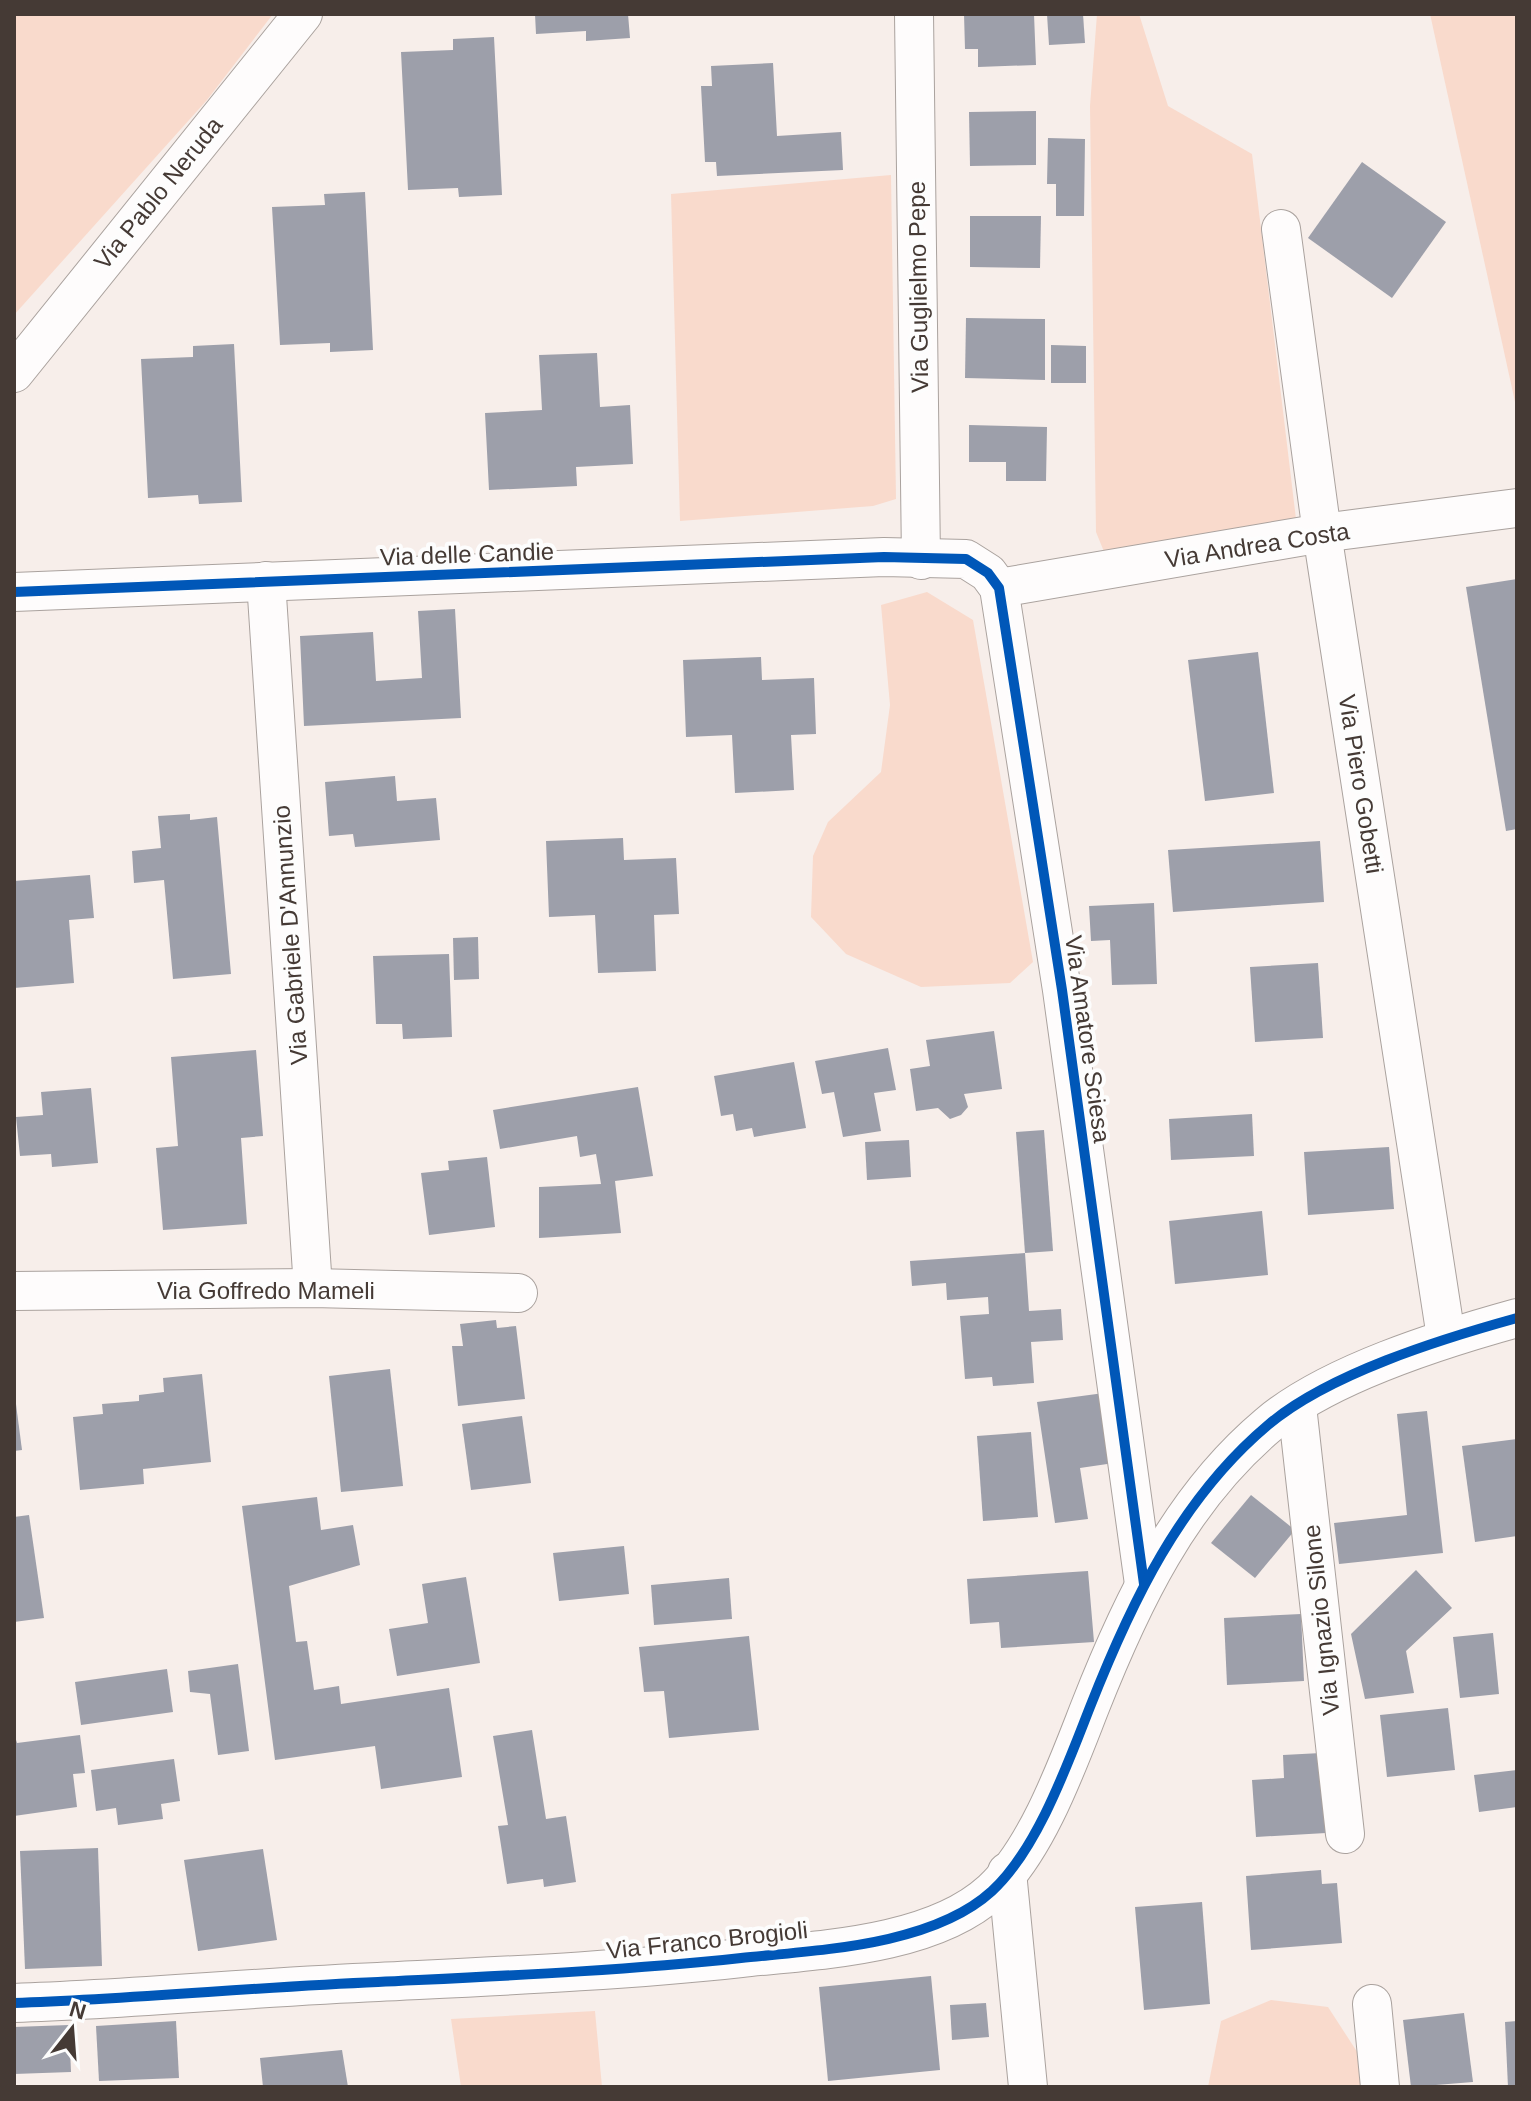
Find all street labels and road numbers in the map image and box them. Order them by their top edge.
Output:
street label: Via Pablo Neruda [88,111,228,274]
street label: Via Guglielmo Pepe [903,181,933,393]
street label: Via Andrea Costa [1163,517,1352,573]
street label: Via delle Candie [379,537,555,571]
street label: Via Piero Gobetti [1334,693,1388,875]
street label: Via Gabriele D'Annunzio [267,804,313,1066]
street label: Via Amatore Sciesa [1060,934,1116,1145]
street label: Via Goffredo Mameli [157,1277,375,1304]
street label: Via Ignazio Silone [1298,1523,1344,1717]
street label: Via Franco Brogioli [605,1916,809,1964]

